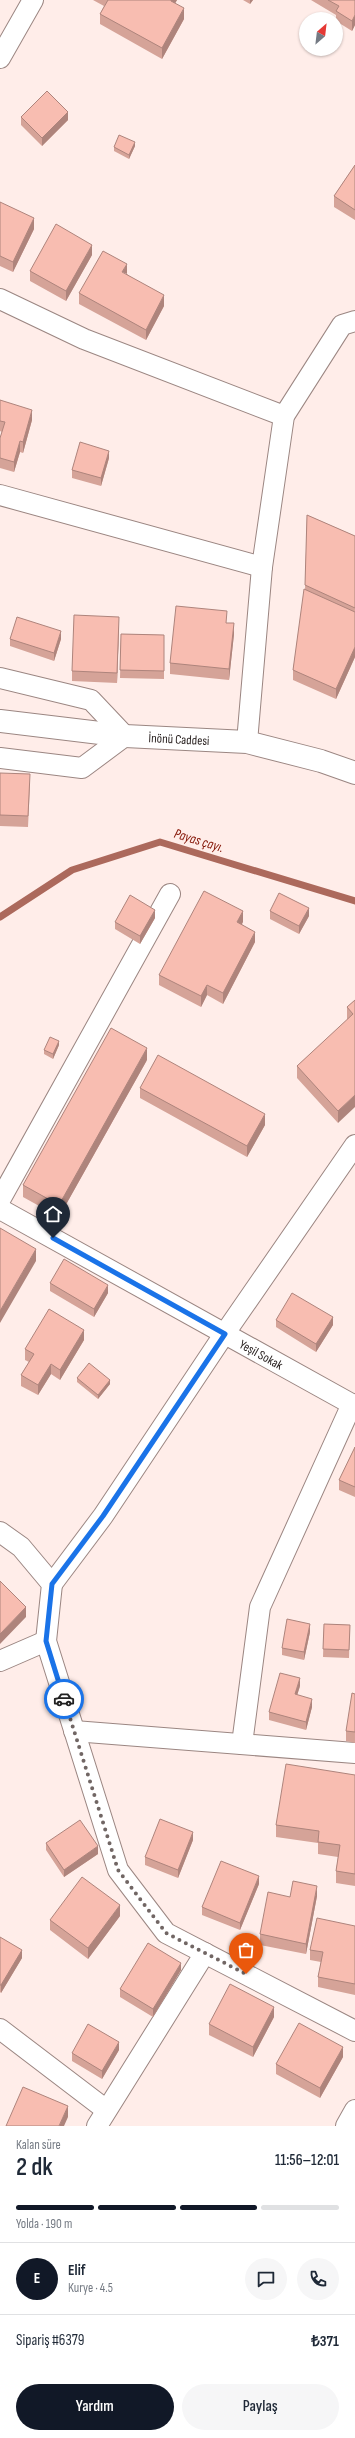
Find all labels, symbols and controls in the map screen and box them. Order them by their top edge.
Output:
north arrow [299,12,343,56]
map controls [299,12,343,56]
street label: İnönü Caddesi [148,729,210,749]
water label: Payas çayı. [172,825,226,856]
pin [36,1197,70,1238]
icon: home [42,1203,64,1225]
street label: Yeşil Sokak [236,1336,286,1373]
courier [44,1679,84,1719]
icon: car [53,1688,75,1710]
pin [229,1933,263,1974]
icon: bag [235,1939,257,1961]
text: Kalan süre [16,2137,61,2153]
text: 11:56–12:01 [275,2151,339,2170]
text: 2 dk [16,2152,53,2183]
text: Yolda · 190 m [16,2216,72,2232]
button: chat [245,2258,287,2300]
button: phone [297,2258,339,2300]
text: Elif [68,2261,85,2280]
text: E [34,2269,40,2288]
text: Kurye · 4.5 [68,2280,113,2296]
text: Sipariş #6379 [16,2331,84,2350]
text: ₺371 [311,2332,339,2351]
button: Yardım [16,2384,174,2430]
button: Paylaş [182,2384,339,2430]

